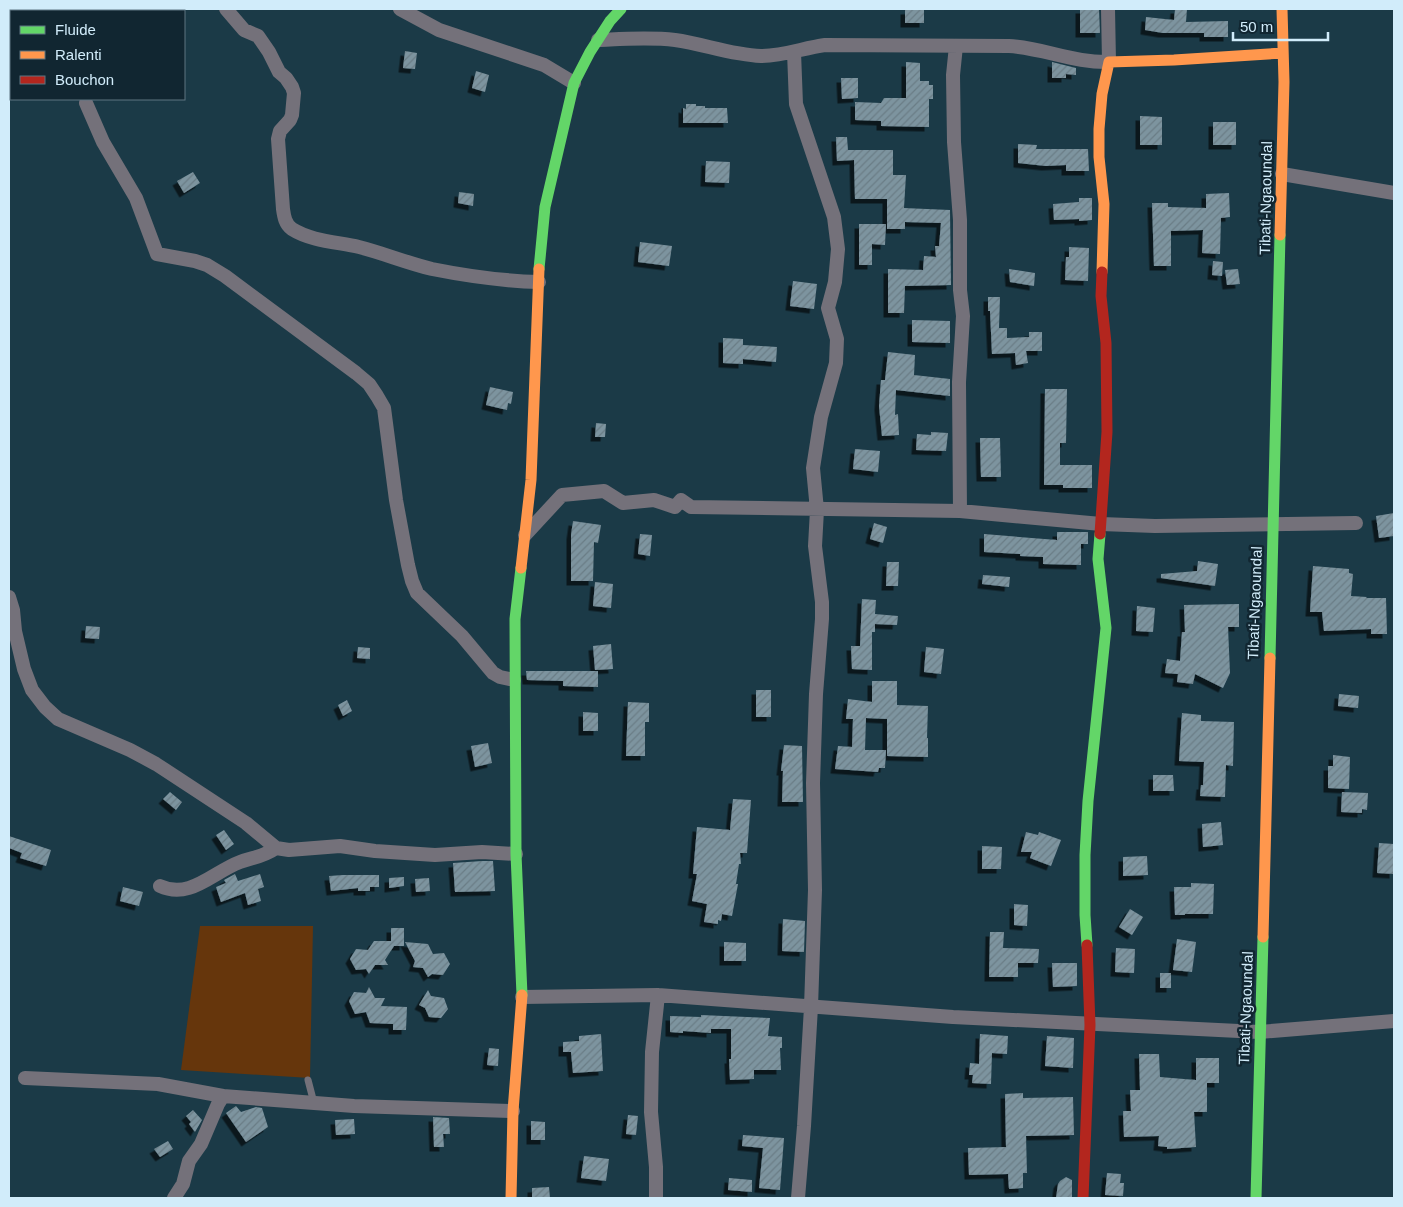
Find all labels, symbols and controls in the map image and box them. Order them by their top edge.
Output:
legend [10,10,185,100]
scale bar [1233,10,1328,42]
text: 50 m [1240,18,1273,35]
text: Fluide [55,21,96,38]
text: Ralenti [55,46,102,63]
text: Bouchon [55,71,114,88]
street label: Tibati-Ngaoundal [1256,141,1275,255]
street label: Tibati-Ngaoundal [1244,546,1265,660]
street label: Tibati-Ngaoundal [1235,951,1256,1065]

